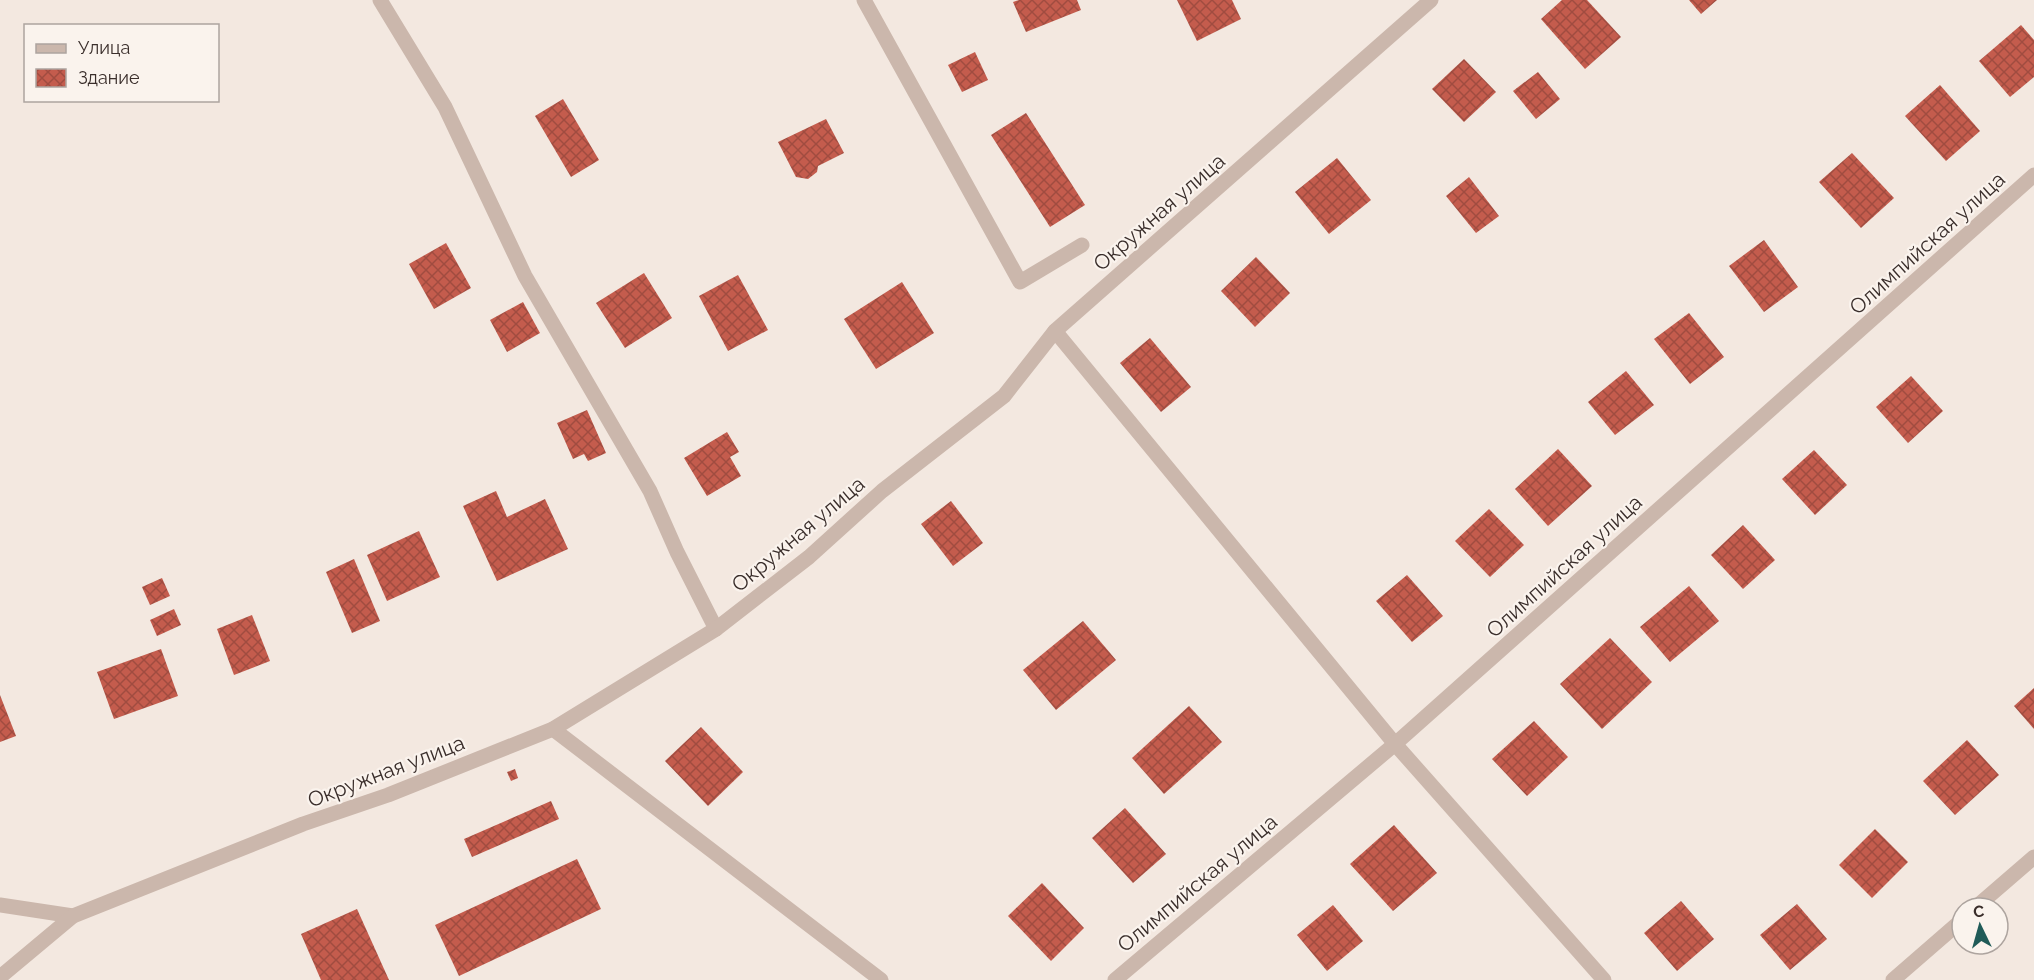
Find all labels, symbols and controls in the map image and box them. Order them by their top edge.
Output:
legend [24,24,219,102]
text: Улица [78,37,130,58]
text: Здание [78,67,140,88]
street label: Окружная улица [1088,148,1230,276]
street label: Олимпийская улица [1844,167,2010,319]
street label: Окружная улица [726,471,870,597]
street label: Олимпийская улица [1481,490,1647,642]
street label: Окружная улица [304,730,468,812]
street label: Олимпийская улица [1112,809,1282,957]
north arrow [1950,896,2010,956]
text: С [1972,902,1985,921]

